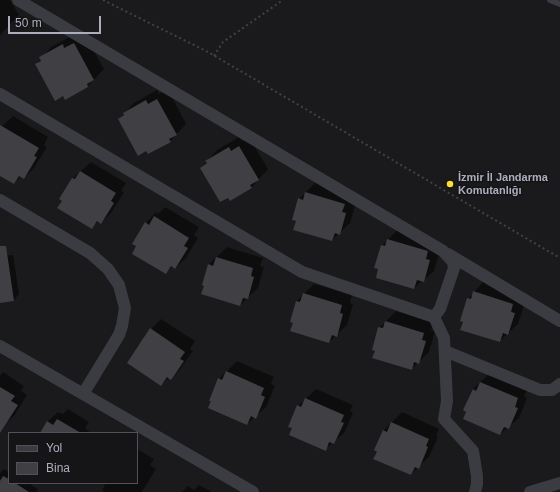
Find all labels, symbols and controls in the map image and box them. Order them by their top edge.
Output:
scale bar [10,8,103,34]
text: 50 m [15,16,42,30]
place label: İzmir İl Jandarma Komutanlığı [458,171,548,197]
marker: İzmir İl Jandarma Komutanlığı [445,179,455,189]
legend [8,432,138,484]
text: Yol [46,441,62,455]
text: Bina [46,461,70,475]

